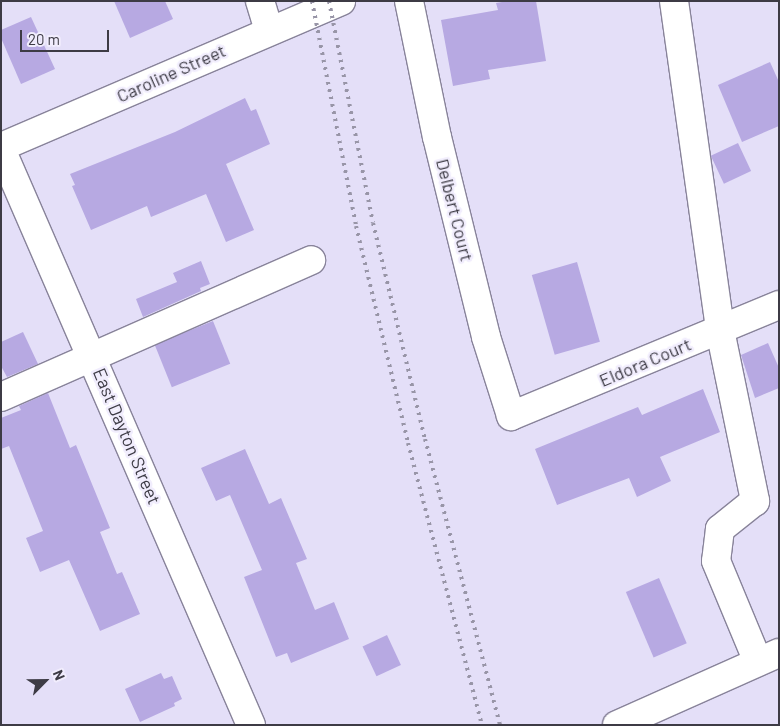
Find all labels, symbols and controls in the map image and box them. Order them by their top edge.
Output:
scale bar [22,20,111,52]
text: 20 m [28,30,60,48]
street label: Caroline Street [113,39,229,107]
street label: Delbert Court [432,157,478,263]
street label: Eldora Court [596,333,694,391]
street label: East Dayton Street [89,365,165,507]
north arrow [20,656,70,706]
text: N [50,667,69,683]

